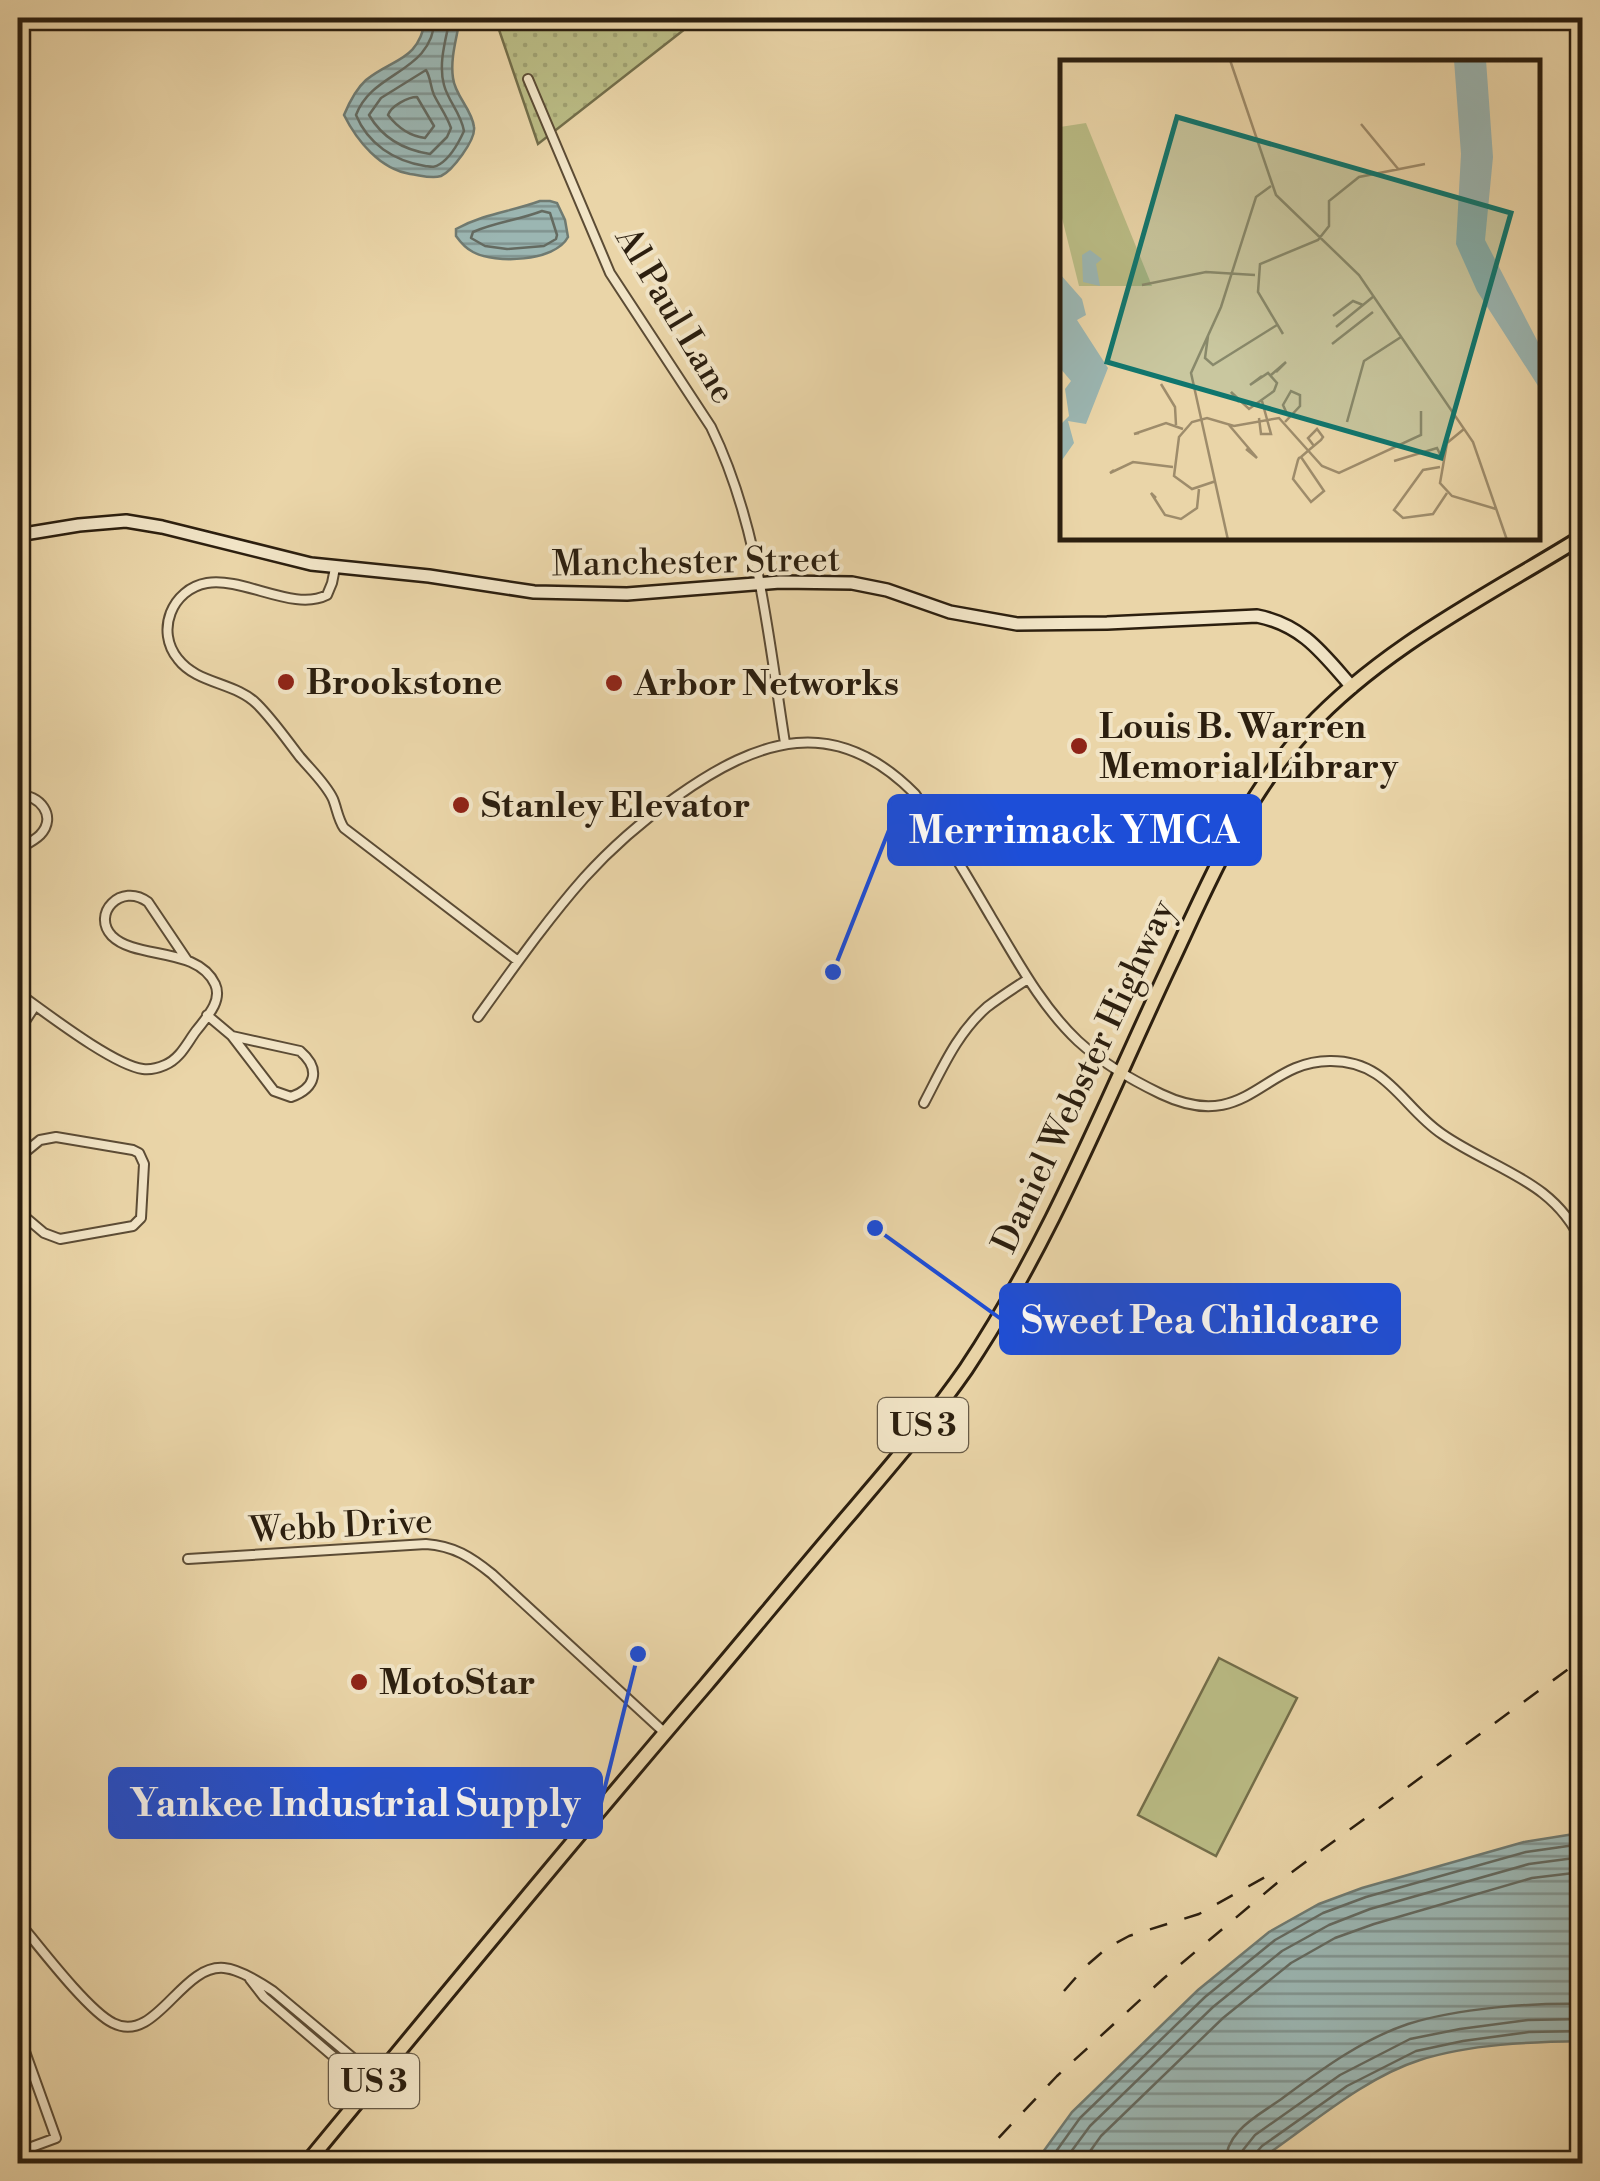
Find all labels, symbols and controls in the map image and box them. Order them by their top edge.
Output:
inset map [1060,60,1540,540]
street label: Al Paul Lane [605,219,744,412]
street label: Manchester Street [552,538,840,587]
place label: Brookstone [306,662,502,705]
place label: Arbor Networks [633,663,899,706]
marker: Brookstone [275,671,297,693]
marker: Arbor Networks [603,672,625,694]
place label: Louis B. Warren Memorial Library [1099,706,1398,789]
marker: Louis B. Warren Memorial Library [1068,735,1090,757]
place label: Stanley Elevator [481,785,751,828]
marker: Stanley Elevator [450,794,472,816]
callout: Merrimack YMCA [889,796,1260,864]
text: Merrimack YMCA [908,808,1240,855]
street label: Daniel Webster Highway [984,892,1186,1260]
callout: Sweet Pea Childcare [1001,1285,1399,1353]
text: Sweet Pea Childcare [1021,1298,1379,1345]
road number: US 3 [878,1398,968,1452]
street label: Webb Drive [247,1500,434,1553]
place label: MotoStar [379,1662,535,1705]
marker: MotoStar [348,1671,370,1693]
callout: Yankee Industrial Supply [110,1769,601,1837]
text: Yankee Industrial Supply [129,1781,582,1828]
road number: US 3 [329,2054,419,2108]

